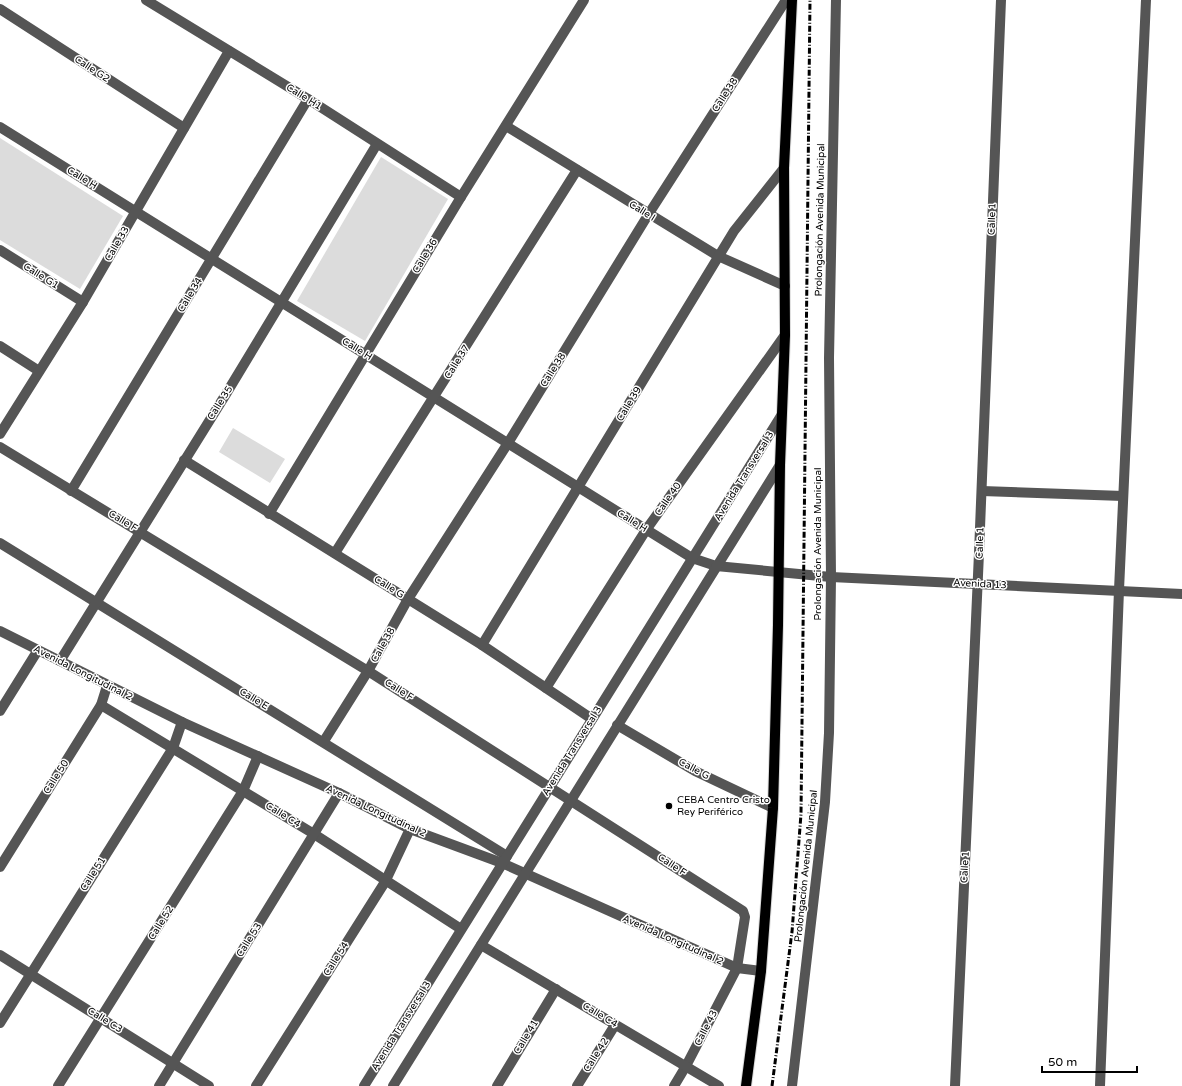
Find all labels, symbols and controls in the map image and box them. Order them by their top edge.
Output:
street label: Calle G2 [72,53,112,85]
street label: Calle 38 [710,76,740,114]
street label: Calle H1 [284,81,324,113]
street label: Prolongación Avenida Municipal [813,143,827,297]
street label: Calle H [65,164,99,192]
street label: Calle I [627,198,657,224]
street label: Calle 1 [985,203,999,235]
street label: Calle 33 [102,224,132,264]
street label: Calle 36 [410,236,440,276]
street label: Calle G1 [21,260,61,292]
street label: Calle 34 [175,275,205,315]
street label: Calle H [340,335,374,363]
street label: Calle 37 [442,343,472,381]
street label: Calle 38 [538,351,568,389]
street label: Calle 35 [205,384,235,422]
street label: Calle 39 [614,384,644,424]
street label: Avenida Transversal 3 [712,429,776,523]
street label: Prolongación Avenida Municipal [812,467,824,621]
street label: Calle 40 [652,480,684,518]
street label: Calle H [615,507,649,535]
street label: Calle F [106,508,140,534]
street label: Calle 1 [973,527,987,559]
street label: Calle G [372,573,406,601]
street label: Avenida 13 [953,577,1007,591]
street label: Calle 38 [368,625,398,665]
street label: Avenida Longitudinal 2 [31,643,135,703]
street label: Calle F [382,676,416,704]
street label: Calle E [237,686,271,712]
street label: Avenida Transversal 3 [540,704,604,798]
street label: Calle G [676,756,712,782]
street label: Calle 50 [41,758,71,796]
street label: Avenida Longitudinal 2 [324,782,428,840]
street label: Prolongación Avenida Municipal [792,789,820,943]
place label: CEBA Centro Cristo Rey Periférico [677,794,770,818]
street label: Calle C4 [263,800,303,830]
marker: CEBA Centro Cristo Rey Periférico [664,801,674,811]
street label: Calle F [655,851,689,879]
street label: Calle 1 [958,851,972,883]
street label: Calle 51 [78,855,108,893]
street label: Calle 52 [146,904,176,942]
street label: Avenida Longitudinal 2 [620,912,726,968]
street label: Calle 53 [234,921,264,959]
street label: Calle 54 [321,940,351,978]
street label: Avenida Transversal 3 [369,979,433,1073]
street label: Calle C4 [580,1000,620,1030]
street label: Calle C3 [85,1005,125,1035]
street label: Calle 43 [692,1008,720,1048]
street label: Calle 41 [511,1017,541,1057]
street label: Calle 42 [581,1036,611,1074]
scale bar [1042,1048,1137,1074]
text: 50 m [1048,1055,1077,1069]

